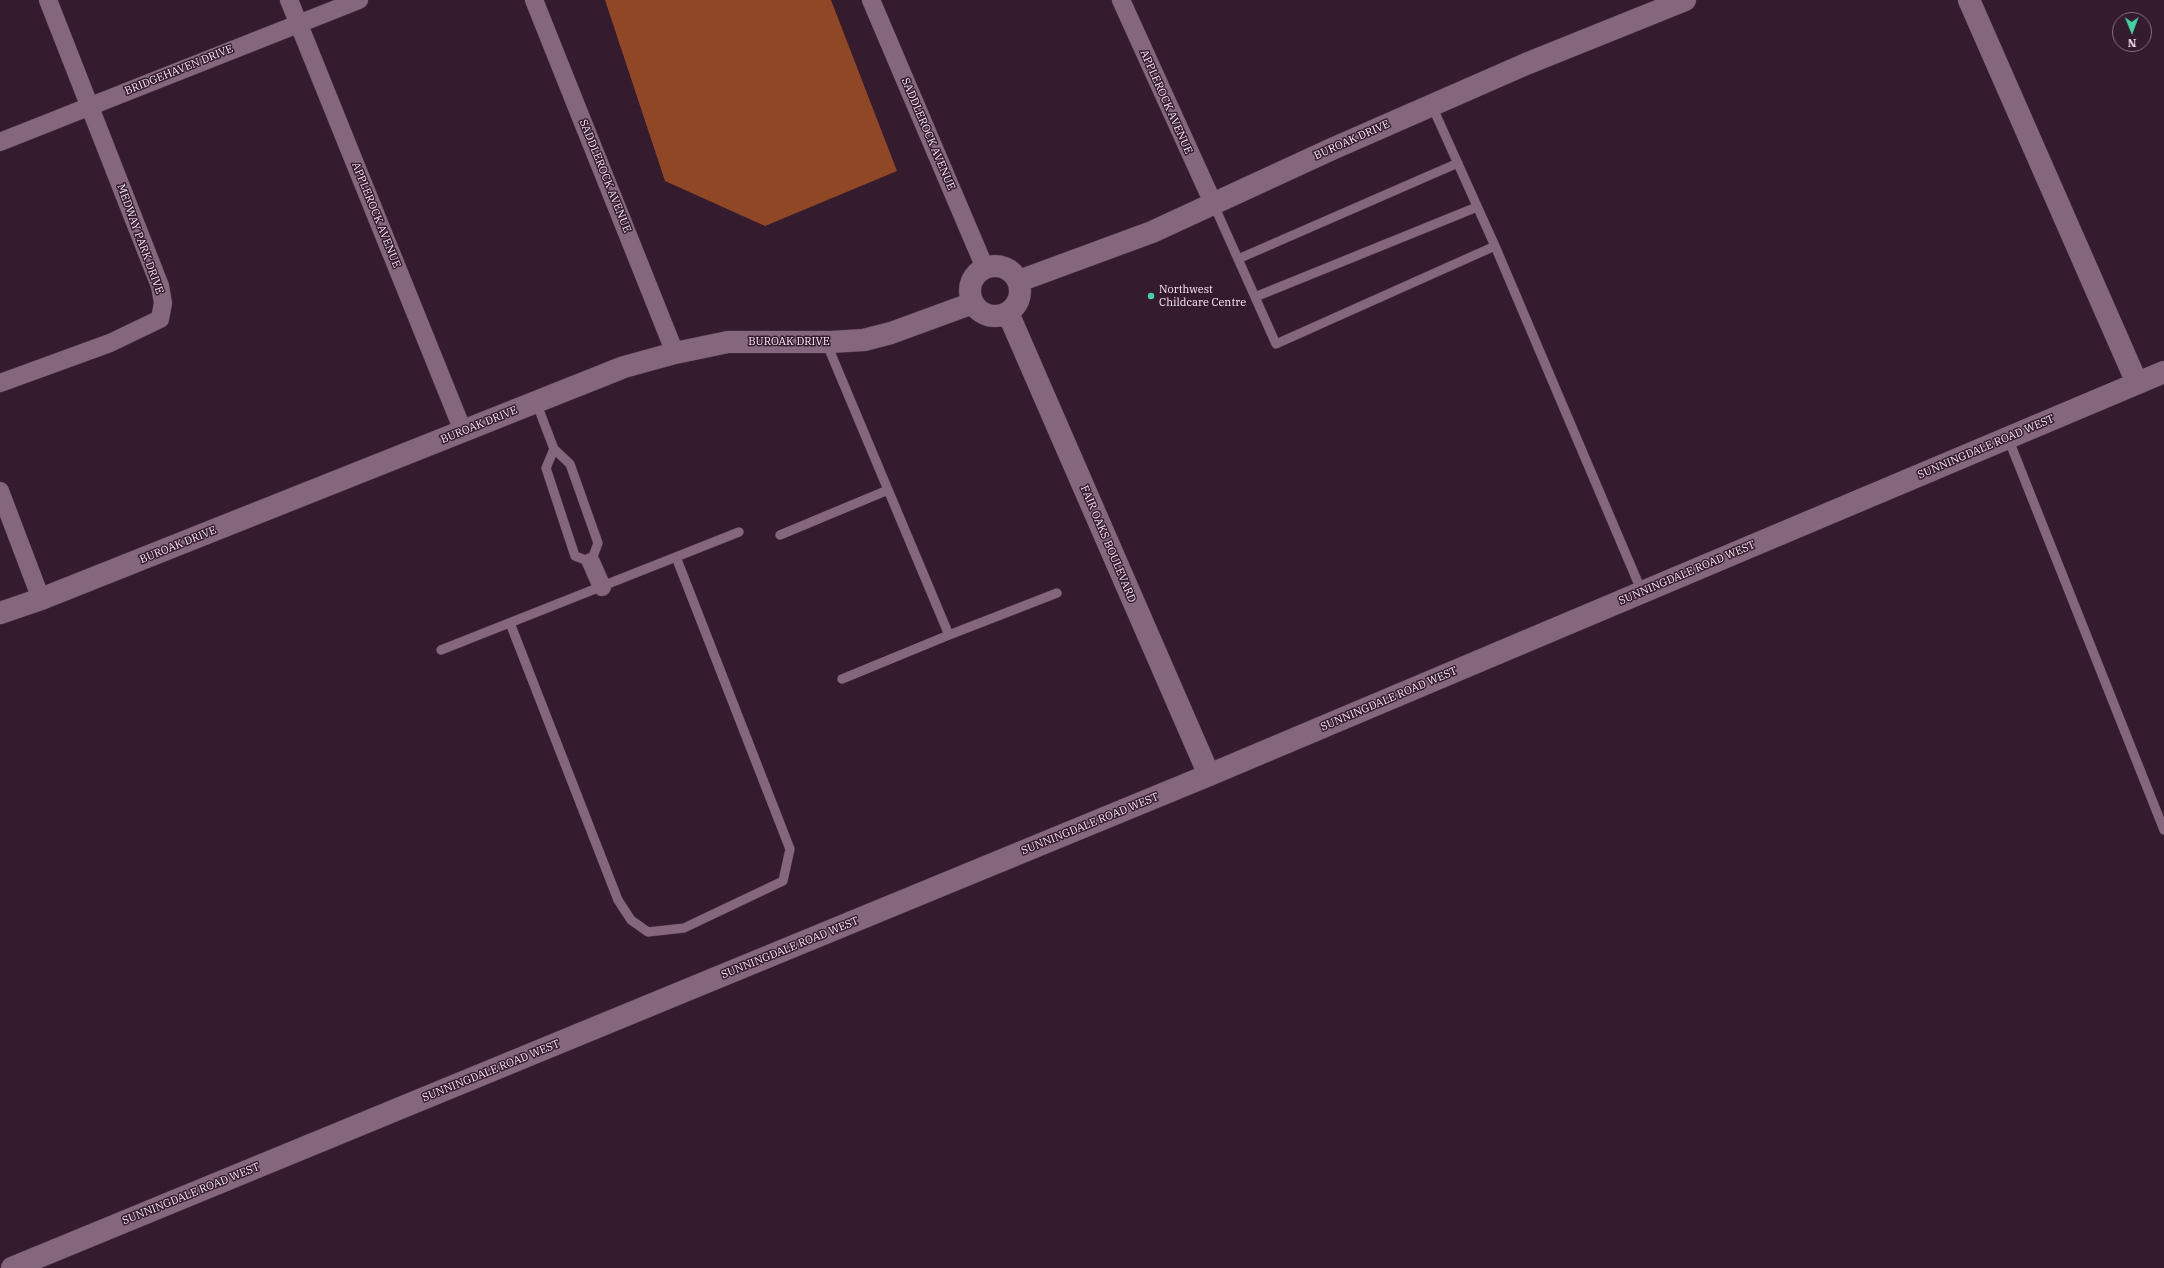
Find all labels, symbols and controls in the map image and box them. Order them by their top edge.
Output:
north arrow [2112,12,2152,52]
text: N [2128,36,2137,50]
street label: BRIDGEHAVEN DRIVE [123,42,235,98]
street label: APPLEROCK AVENUE [1137,48,1195,156]
street label: SADDLEROCK AVENUE [898,76,958,192]
street label: BUROAK DRIVE [1312,117,1392,163]
street label: SADDLEROCK AVENUE [576,118,634,234]
street label: APPLEROCK AVENUE [349,160,403,270]
street label: MEDWAY PARK DRIVE [114,182,166,296]
place label: Northwest Childcare Centre [1159,283,1246,309]
marker: Northwest Childcare Centre [1146,291,1156,301]
street label: BUROAK DRIVE [748,335,830,349]
street label: BUROAK DRIVE [439,404,519,446]
street label: SUNNINGDALE ROAD WEST [1916,412,2056,482]
street label: FAIR OAKS BOULEVARD [1077,484,1139,604]
street label: BUROAK DRIVE [138,524,218,566]
street label: SUNNINGDALE ROAD WEST [1617,538,1757,608]
street label: SUNNINGDALE ROAD WEST [1319,664,1459,734]
street label: SUNNINGDALE ROAD WEST [1019,790,1161,858]
street label: SUNNINGDALE ROAD WEST [719,914,861,982]
street label: SUNNINGDALE ROAD WEST [420,1037,562,1105]
street label: SUNNINGDALE ROAD WEST [120,1160,262,1228]

